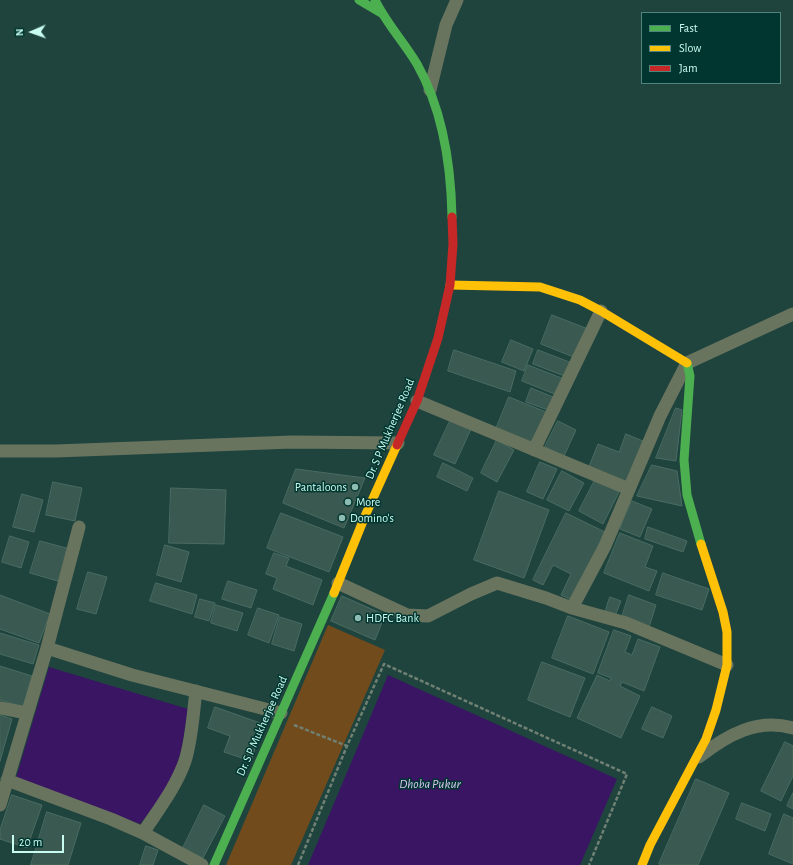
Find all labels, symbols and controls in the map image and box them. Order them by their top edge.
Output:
north arrow [12,12,52,52]
legend [641,12,781,84]
text: Fast [679,22,698,34]
text: N [14,28,25,36]
text: Slow [679,42,701,54]
text: Jam [679,62,698,74]
street label: Dr. S P Mukherjee Road [362,377,418,481]
place label: Pantaloons [295,480,347,494]
marker: Pantaloons [350,482,360,492]
place label: More [356,495,380,509]
marker: More [343,497,353,507]
place label: Domino's [350,511,394,525]
marker: Domino's [337,513,347,523]
place label: HDFC Bank [366,611,419,625]
marker: HDFC Bank [353,613,363,623]
street label: Dr. S P Mukherjee Road [234,674,290,778]
water label: Dhoba Pukur [399,776,461,792]
scale bar [14,827,66,853]
text: 20 m [19,836,42,848]

